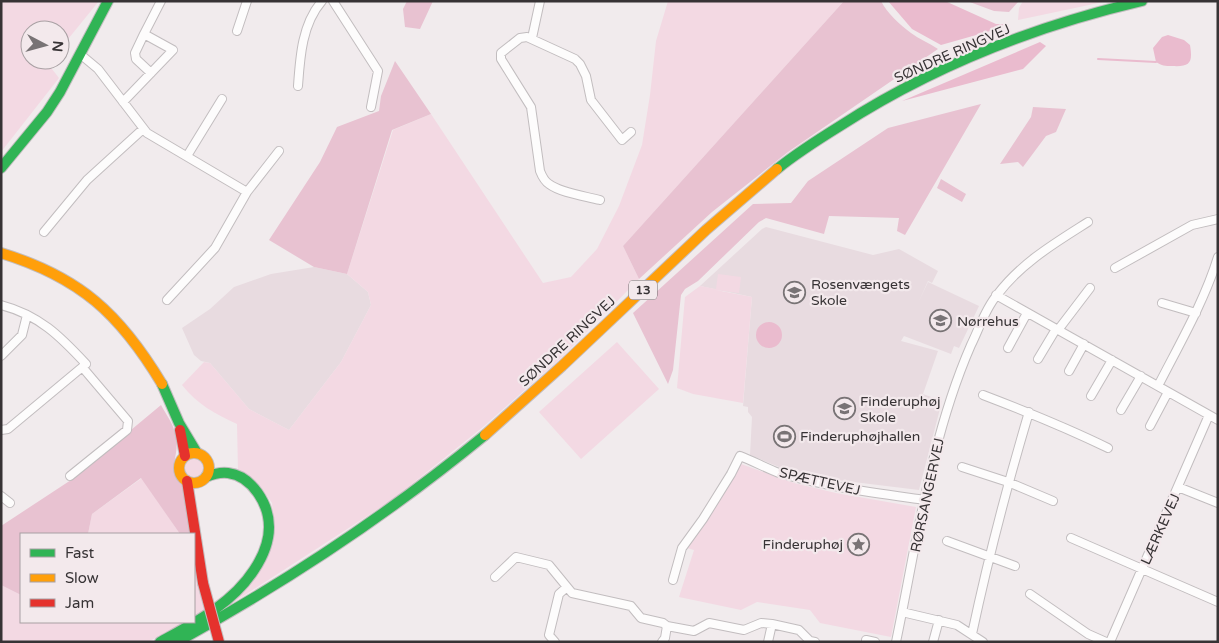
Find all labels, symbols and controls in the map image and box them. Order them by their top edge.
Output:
north arrow [20,20,70,70]
street label: SØNDRE RINGVEJ [892,20,1013,87]
text: N [48,40,66,53]
place label: Rosenvængets Skole [811,276,910,309]
road number: 13 [629,280,657,300]
school or university icon: Rosenvængets Skole [783,280,807,304]
street label: SØNDRE RINGVEJ [516,292,619,390]
school or university icon: Nørrehus [929,309,953,333]
place label: Nørrehus [957,313,1019,330]
place label: Finderuphøj Skole [860,393,940,426]
school or university icon: Finderuphøj Skole [832,397,856,421]
sports icon: Finderuphøjhallen [772,424,796,448]
place label: Finderuphøjhallen [800,428,920,445]
street label: RØRSANGERVEJ [907,436,948,554]
street label: SPÆTTEVEJ [778,464,862,499]
street label: LÆRKEVEJ [1137,491,1184,567]
place icon: Finderuphøj [847,532,871,556]
legend [20,533,195,623]
place label: Finderuphøj [763,536,843,553]
text: Fast [65,544,95,562]
text: Slow [65,569,99,587]
text: Jam [65,594,94,612]

